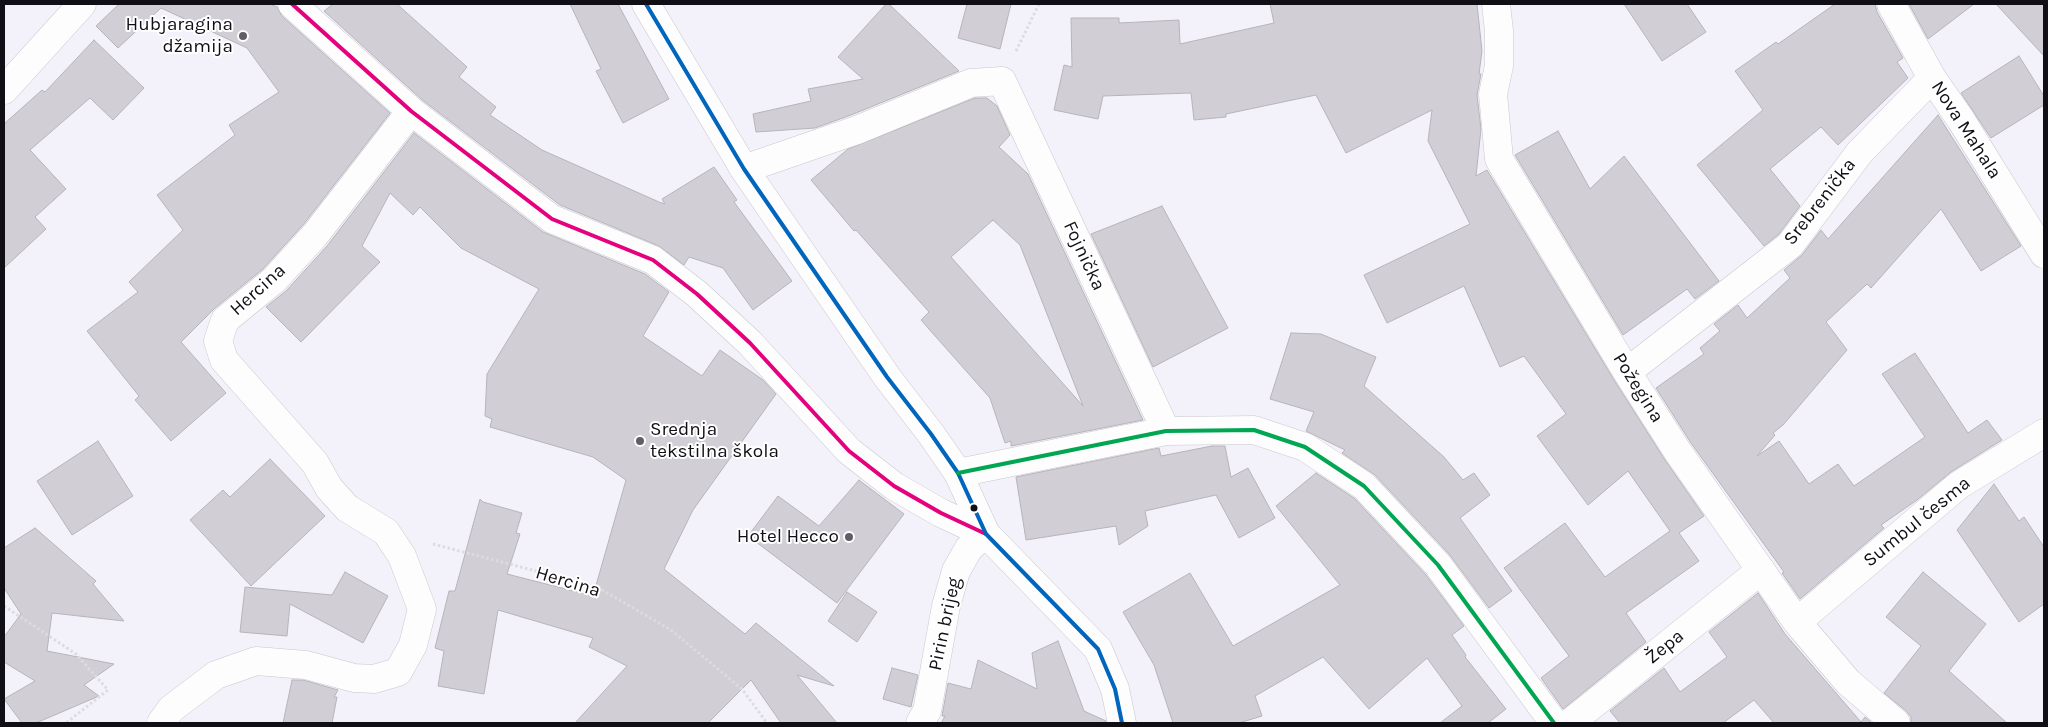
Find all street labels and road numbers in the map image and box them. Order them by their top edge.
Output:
street label: Nova Mahala [1926,77,2006,183]
street label: Srebrenička [1779,154,1861,250]
street label: Fojnička [1058,218,1110,294]
street label: Hercina [226,259,290,321]
street label: Požegina [1608,349,1668,427]
street label: Sumbul česma [1859,472,1975,572]
street label: Hercina [533,561,603,603]
street label: Pirin brijeg [924,575,966,673]
street label: Žepa [1641,625,1689,669]

